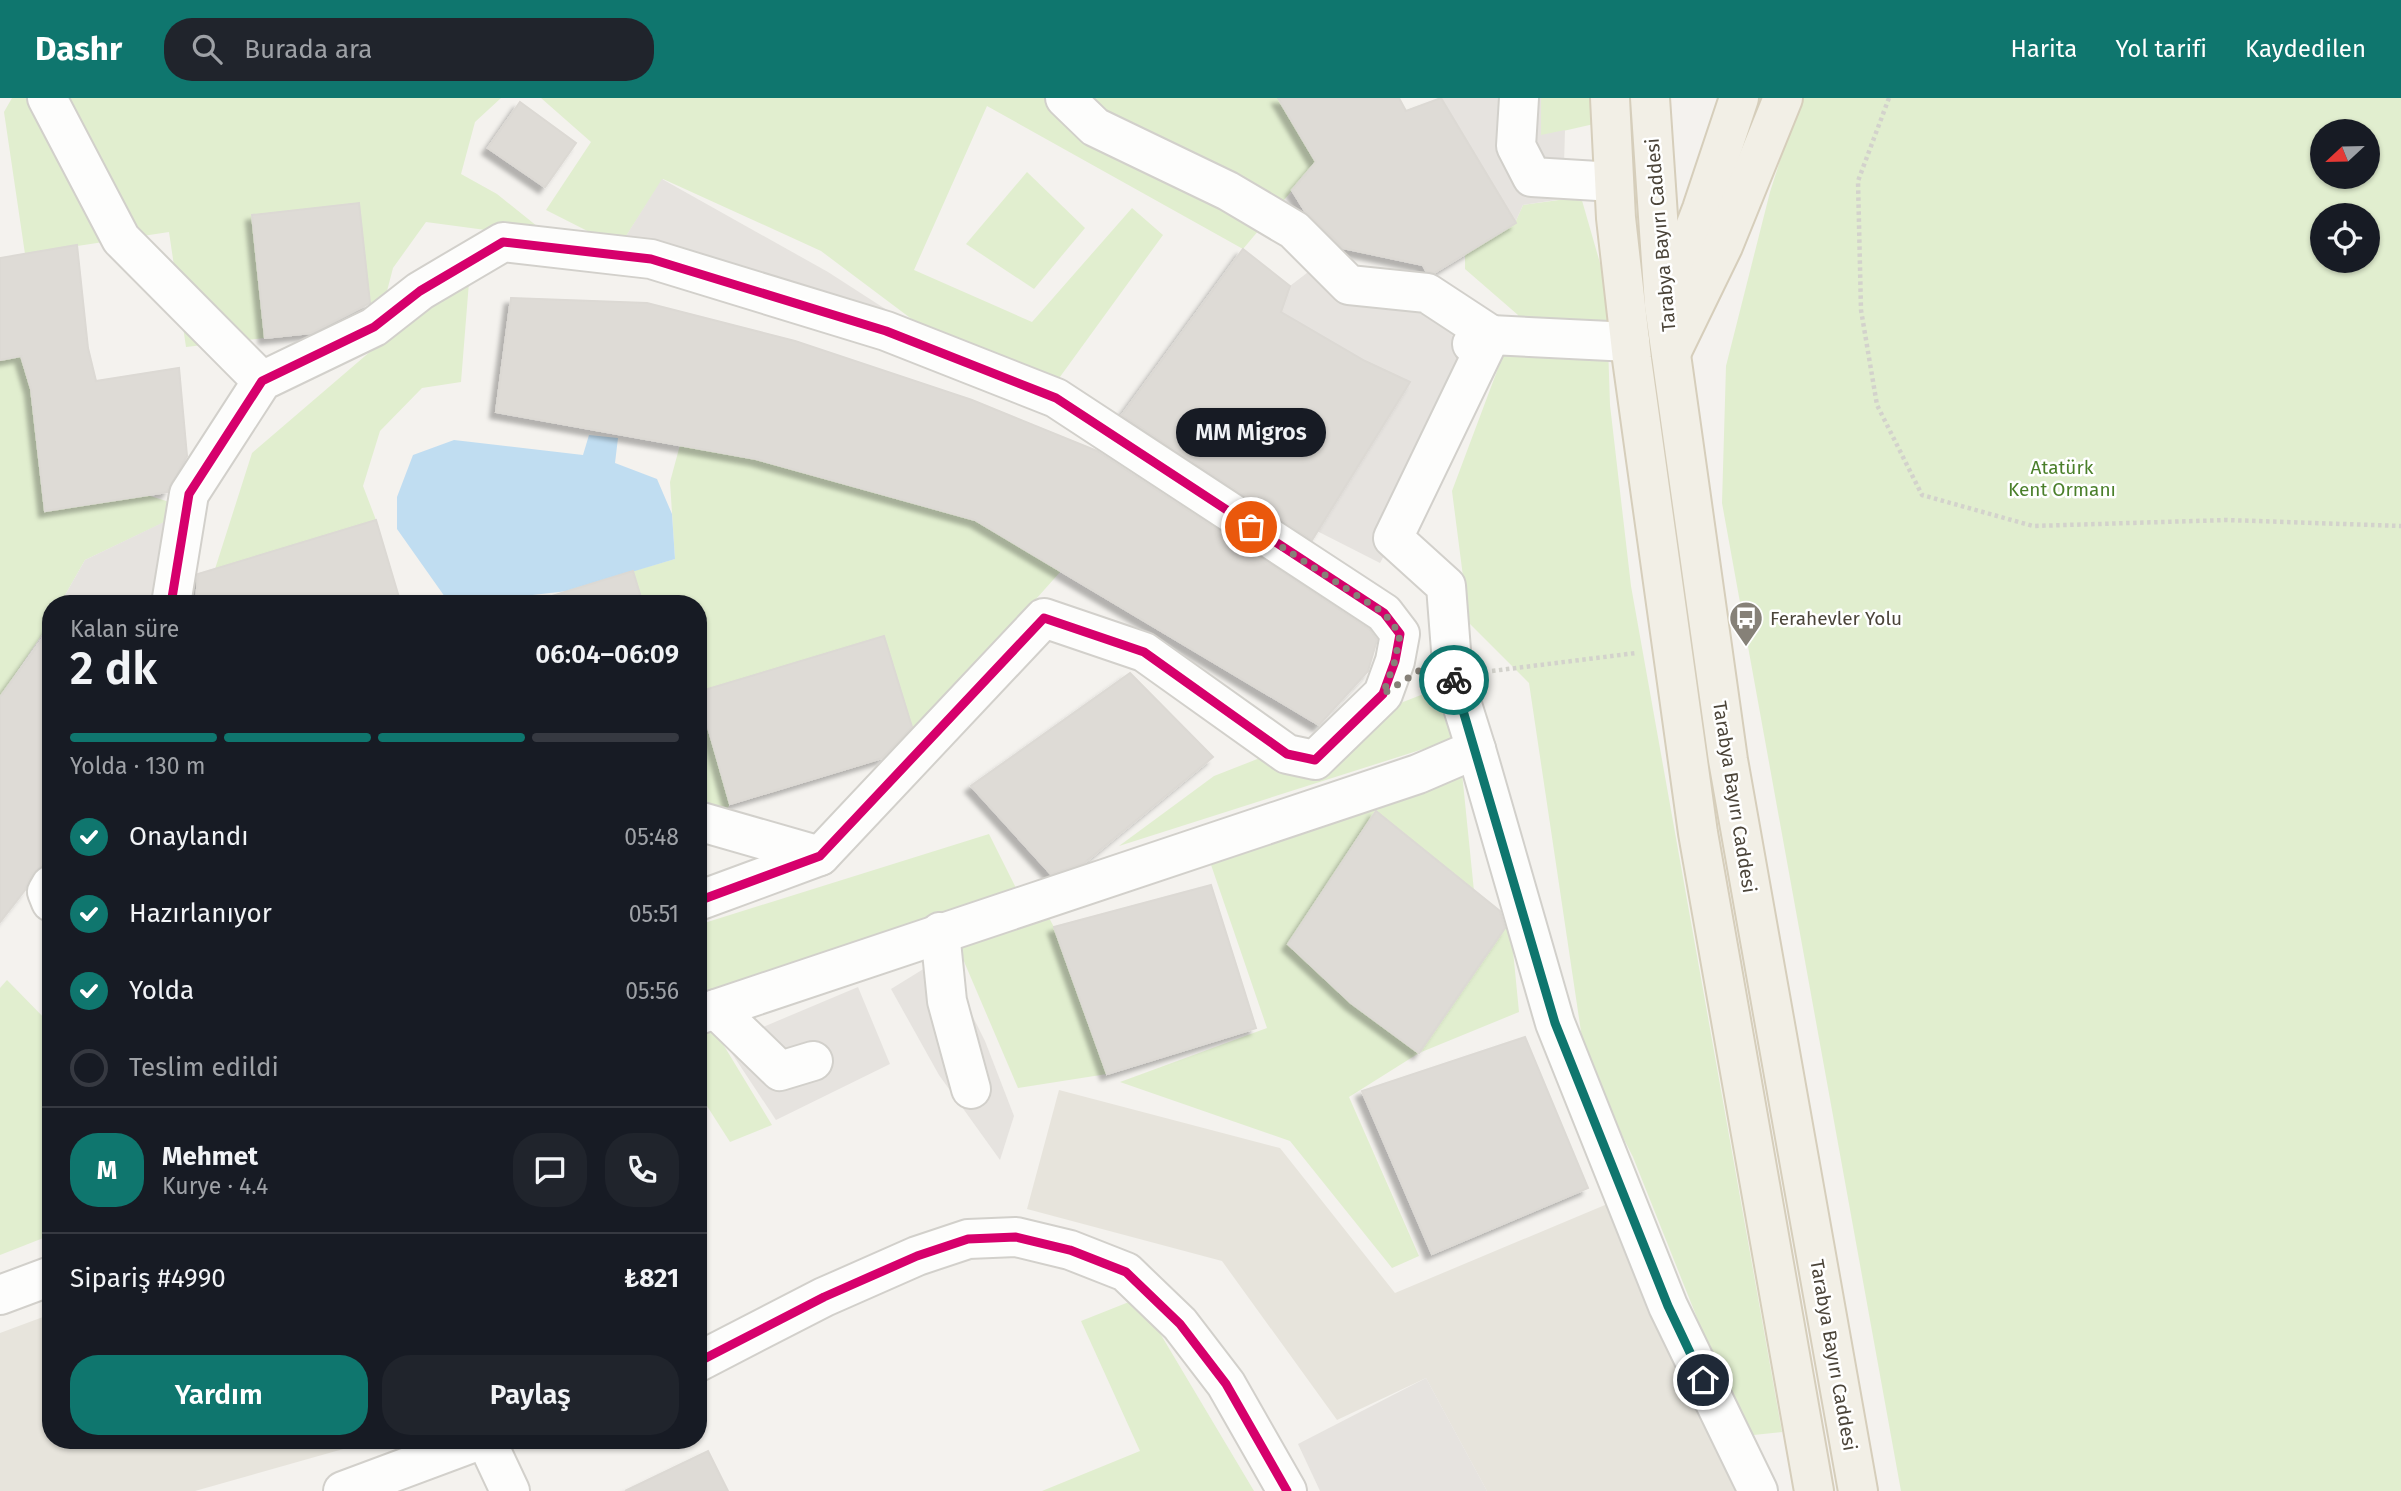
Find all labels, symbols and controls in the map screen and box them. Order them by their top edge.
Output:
search box [164,18,654,81]
text: Dashr [35,29,122,69]
icon: search [188,30,226,68]
text: Burada ara [244,34,372,65]
text: Harita [2010,35,2077,63]
text: Yol tarifi [2115,35,2207,63]
text: Kaydedilen [2245,35,2366,63]
north arrow [2310,119,2380,189]
map controls [2310,119,2380,273]
street label: Tarabya Bayırı Caddesi [1641,137,1680,333]
button: locate [2310,203,2380,273]
callout: MM Migros [1176,408,1326,457]
text: MM Migros [1195,418,1307,446]
park label: Atatürk Kent Ormanı [2008,456,2116,501]
pin [1221,497,1281,557]
icon: bag [1232,508,1270,546]
bus stop icon: Ferahevler Yolu [1727,599,1765,648]
place label: Ferahevler Yolu [1770,607,1902,630]
text: Kalan süre [70,615,179,643]
text: 06:04–06:09 [535,639,679,670]
text: 2 dk [70,641,157,696]
courier [1419,645,1489,715]
icon: bike [1435,661,1473,699]
street label: Tarabya Bayırı Caddesi [1708,699,1761,895]
text: Yolda · 130 m [70,752,205,780]
icon: check [70,818,108,856]
text: Onaylandı [129,821,249,852]
text: 05:48 [624,823,679,851]
icon: check [70,895,108,933]
text: Hazırlanıyor [129,898,272,929]
text: 05:51 [629,900,679,928]
icon: check [70,972,108,1010]
text: Yolda [129,975,194,1006]
text: 05:56 [625,977,679,1005]
text: Teslim edildi [129,1052,279,1083]
button: chat [513,1133,587,1207]
button: phone [605,1133,679,1207]
text: Mehmet [162,1141,258,1172]
text: M [97,1155,117,1186]
text: Kurye · 4.4 [162,1172,268,1200]
street label: Tarabya Bayırı Caddesi [1805,1258,1862,1453]
text: Sipariş #4990 [70,1263,226,1294]
text: ₺821 [624,1263,679,1294]
pin [1673,1350,1733,1410]
button: Yardım [70,1355,368,1435]
button: Paylaş [382,1355,679,1435]
icon: home [1684,1361,1722,1399]

